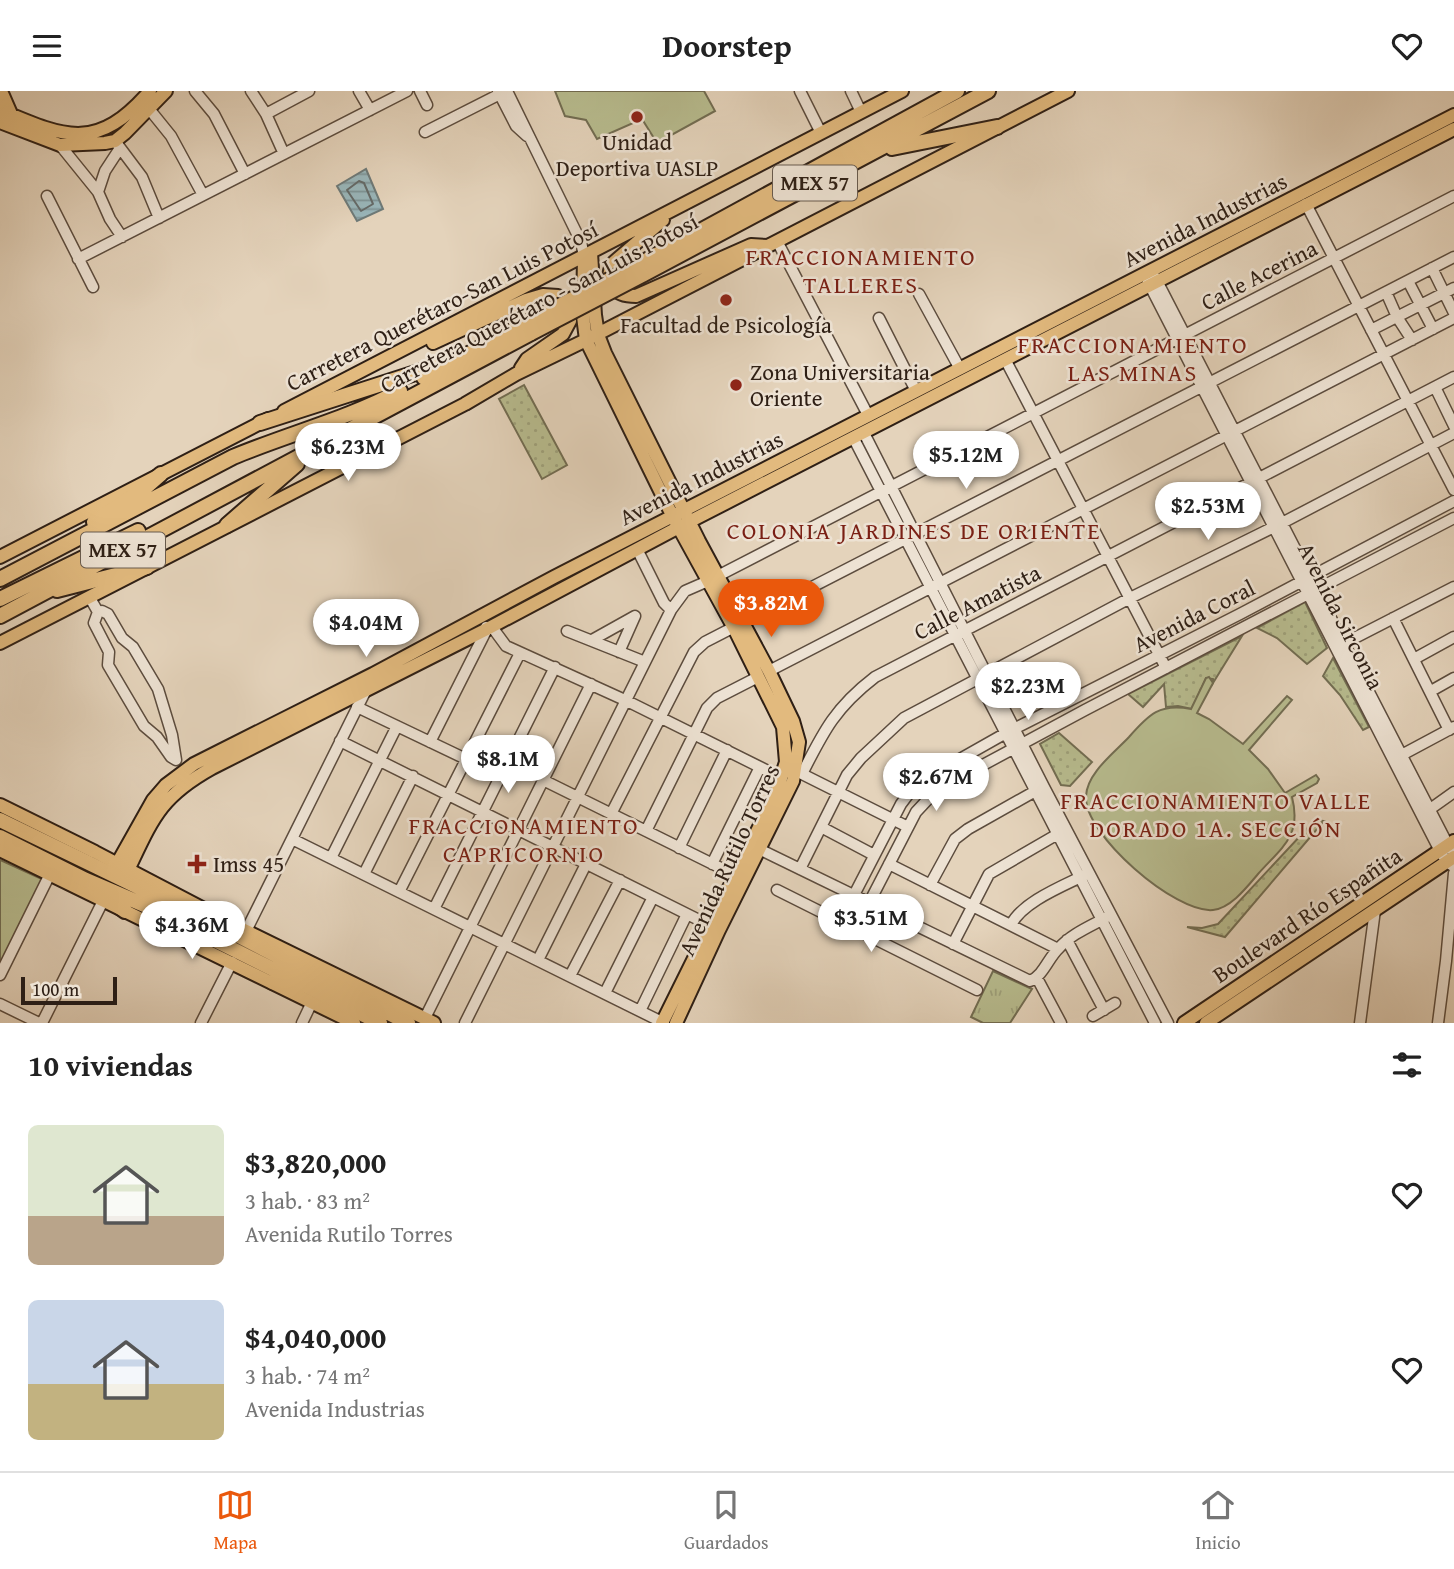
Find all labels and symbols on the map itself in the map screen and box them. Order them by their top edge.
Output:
marker: Unidad Deportiva UASLP [629,109,645,125]
place label: Unidad Deportiva UASLP [556,125,718,184]
street label: Avenida Industrias [1117,164,1292,275]
road number: MEX 57 [773,165,857,201]
street label: Carretera Querétaro - San Luis Potosí [374,204,704,401]
street label: Carretera Querétaro-San Luis Potosí [280,212,604,399]
street label: Calle Acerina [1195,231,1323,318]
district label: FRACCIONAMIENTO TALLERES [746,239,976,302]
marker: Facultad de Psicología [718,292,734,308]
place label: Facultad de Psicología [620,308,832,341]
district label: FRACCIONAMIENTO LAS MINAS [1018,327,1248,390]
place label: Zona Universitaria Oriente [750,355,930,414]
marker: Zona Universitaria Oriente [728,377,744,393]
street label: Avenida Industrias [613,422,788,533]
pin: $6.23M [291,423,405,483]
pin: $5.12M [909,431,1023,491]
pin: $2.53M [1151,483,1265,542]
district label: COLONIA JARDINES DE ORIENTE [727,513,1101,548]
road number: MEX 57 [81,533,165,567]
street label: Avenida Sirconia [1290,537,1393,695]
street label: Calle Amatista [908,555,1046,648]
street label: Avenida Coral [1127,571,1260,660]
pin: $3.82M [714,580,828,639]
pin: $4.04M [309,599,423,659]
pin: $2.23M [971,663,1085,722]
pin: $8.1M [459,735,557,795]
pin: $2.67M [879,753,993,813]
street label: Avenida Rutilo Torres [670,759,787,961]
district label: FRACCIONAMIENTO VALLE DORADO 1A. SECCIÓN [1060,783,1372,846]
district label: FRACCIONAMIENTO CAPRICORNIO [409,808,639,871]
street label: Boulevard Río Españita [1206,839,1408,990]
place label: Imss 45 [213,847,284,880]
marker: Imss 45 [187,854,207,874]
pin: $3.51M [814,895,928,954]
pin: $4.36M [135,901,249,961]
scale bar [21,974,117,1006]

